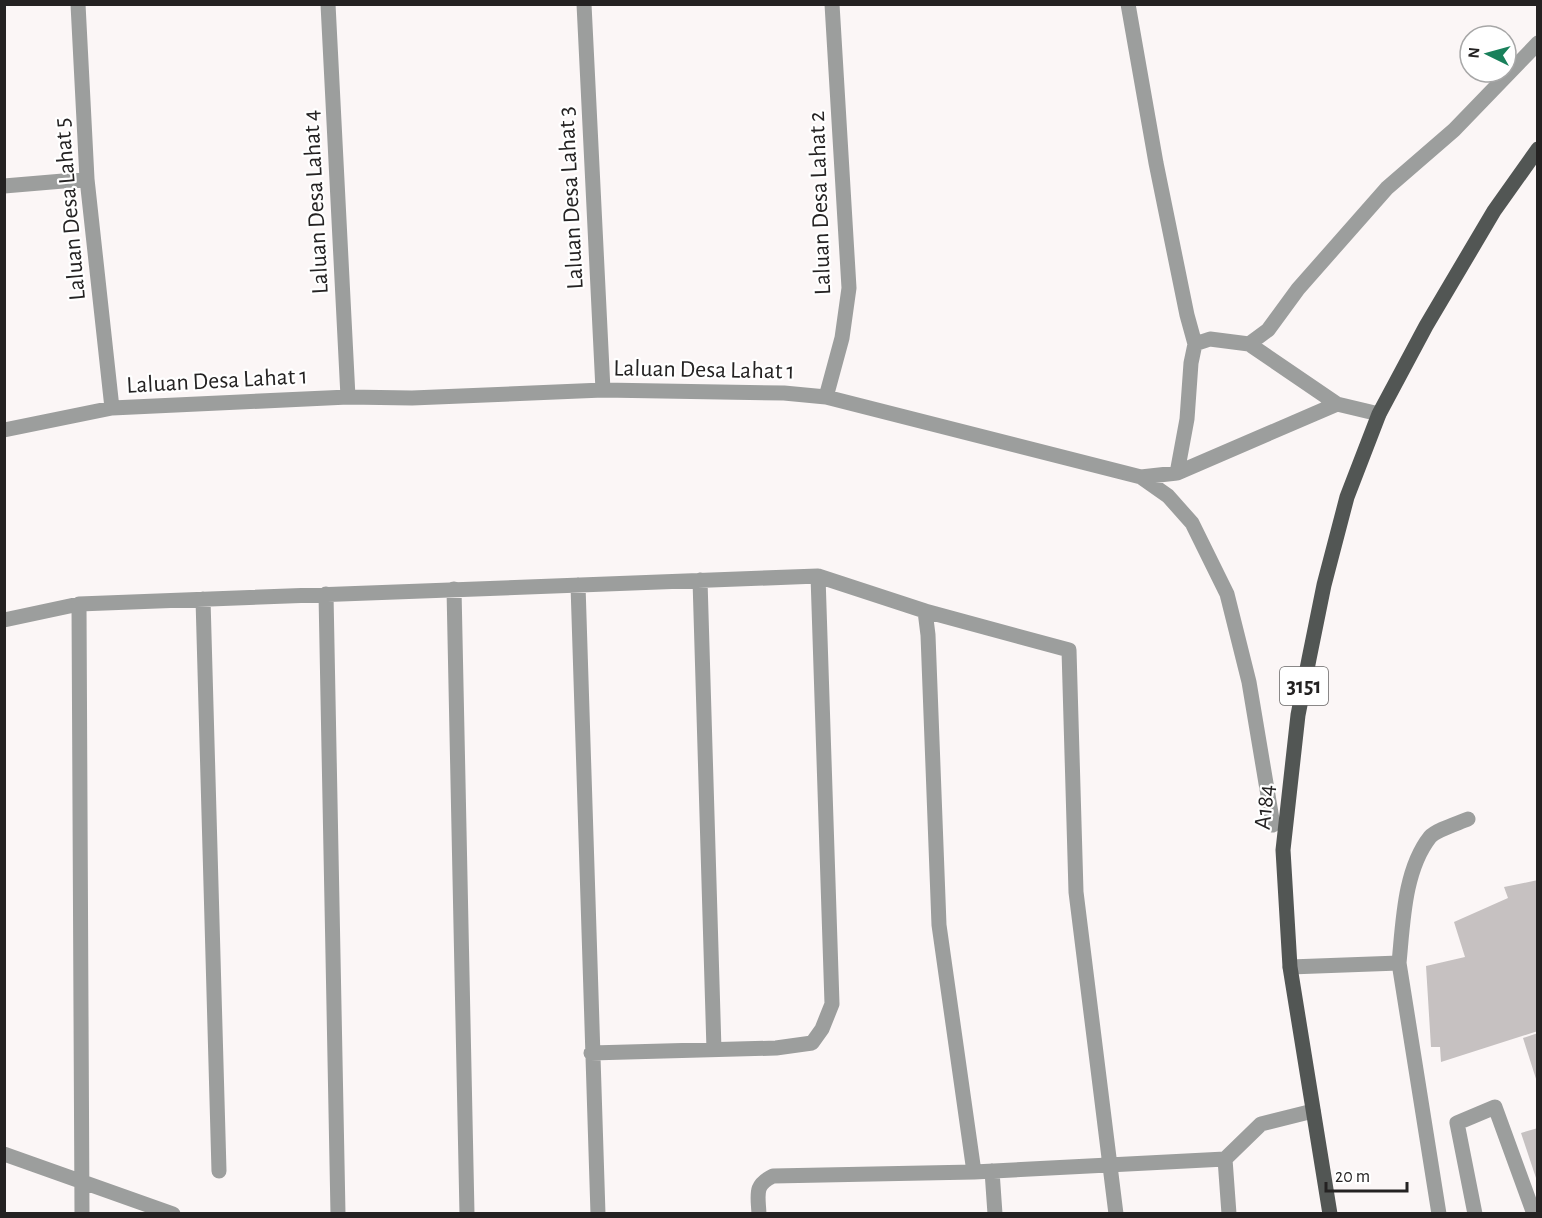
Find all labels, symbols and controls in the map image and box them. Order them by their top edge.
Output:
north arrow [1458,24,1518,84]
text: N [1466,47,1483,59]
street label: Laluan Desa Lahat 3 [554,106,588,290]
street label: Laluan Desa Lahat 4 [299,109,333,295]
street label: Laluan Desa Lahat 2 [805,111,835,295]
street label: Laluan Desa Lahat 5 [50,117,90,301]
street label: Laluan Desa Lahat 1 [613,356,795,384]
street label: Laluan Desa Lahat 1 [126,364,308,398]
road number: 3151 [1280,667,1328,705]
street label: A184 [1251,783,1279,831]
scale bar [1326,1155,1407,1193]
text: 20 m [1335,1168,1370,1186]

